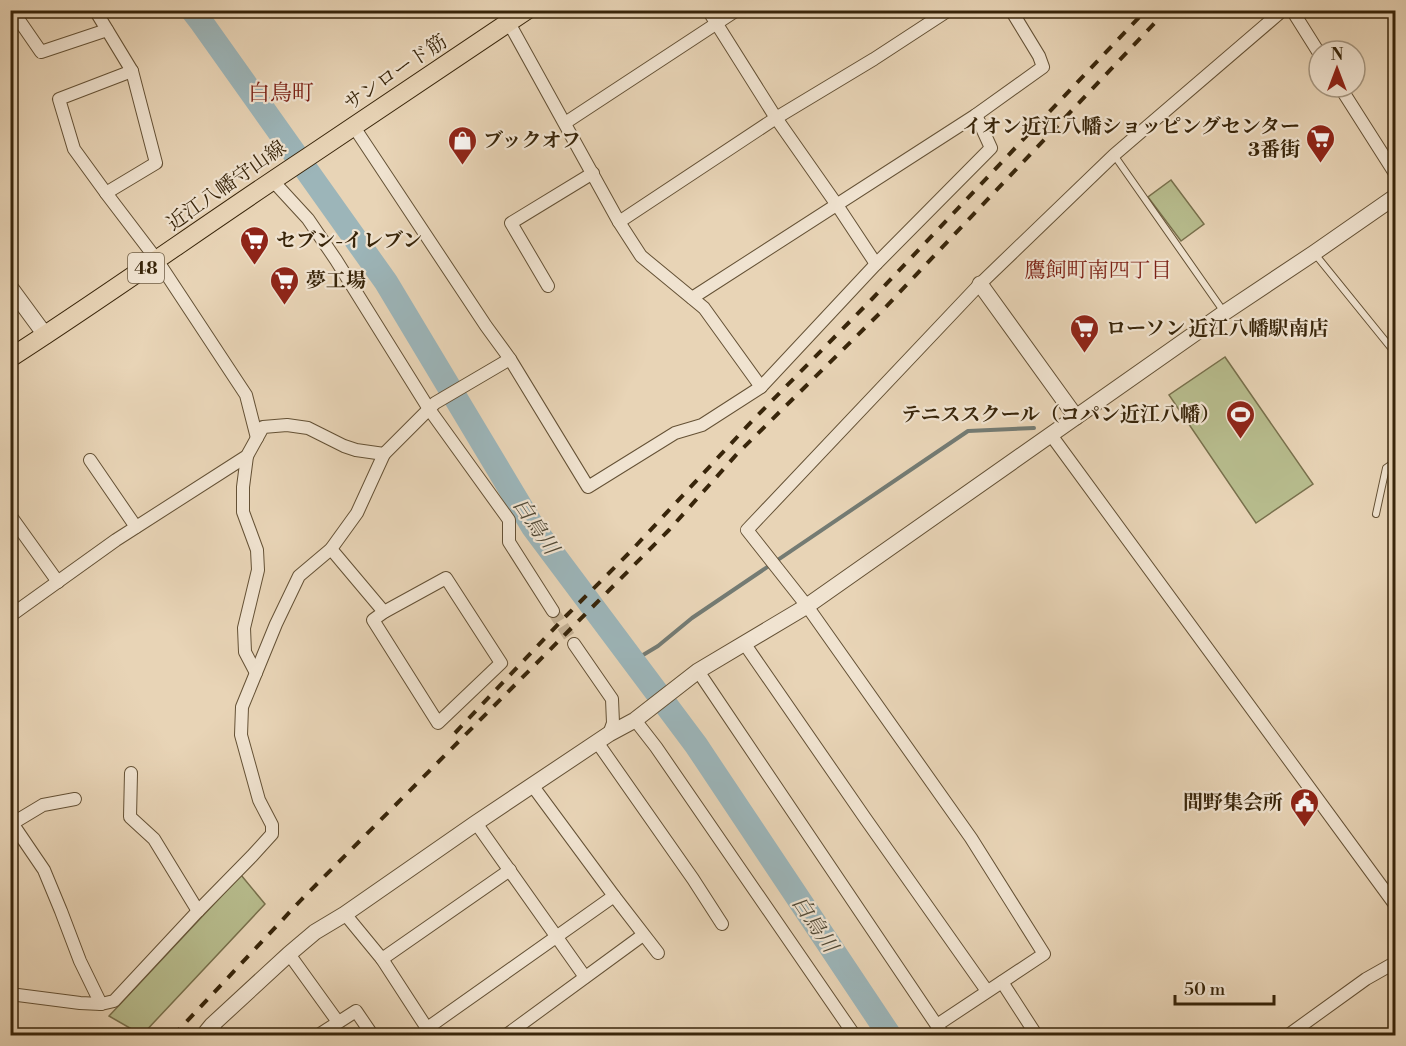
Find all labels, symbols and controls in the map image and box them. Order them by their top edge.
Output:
street label: サンロード筋 [340,30,452,117]
north arrow [1307,39,1367,99]
text: N [1331,45,1344,65]
district label: 白鳥町 [248,80,314,107]
place label: イオン近江八幡ショッピングセンター 3番街 [962,115,1300,163]
supermarket icon: イオン近江八幡ショッピングセンター 3番街 [1305,122,1337,164]
shop icon: ブックオフ [446,124,478,166]
place label: ブックオフ [483,129,581,154]
street label: 近江八幡守山線 [162,136,291,237]
supermarket icon: セブン-イレブン [239,224,271,266]
place label: セブン-イレブン [276,229,422,254]
road number: 48 [128,253,164,283]
district label: 鷹飼町南四丁目 [1025,258,1172,284]
supermarket icon: 夢工場 [269,264,301,306]
place label: 夢工場 [306,269,366,294]
supermarket icon: ローソン 近江八幡駅南店 [1069,312,1101,354]
place label: ローソン 近江八幡駅南店 [1106,317,1328,342]
sports icon: テニススクール（コパン近江八幡） [1225,398,1257,440]
place label: テニススクール（コパン近江八幡） [901,403,1220,428]
water label: 白鳥川 [507,493,565,562]
public building icon: 間野集会所 [1288,786,1320,828]
place label: 間野集会所 [1183,791,1283,816]
water label: 白鳥川 [786,891,844,960]
scale bar [1175,968,1274,1006]
text: 50 m [1184,978,1226,1001]

